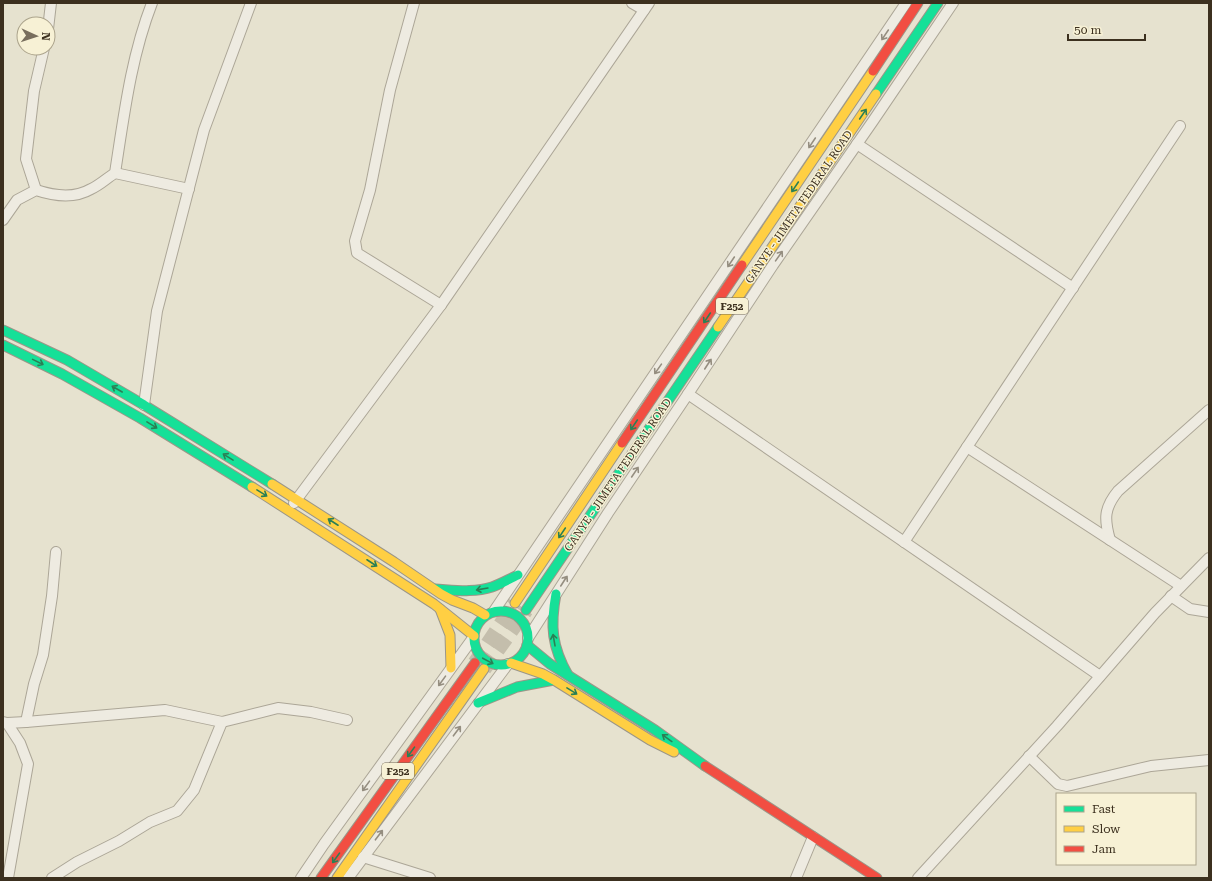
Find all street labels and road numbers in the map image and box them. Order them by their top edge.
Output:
street label: GANYE - JIMETA FEDERAL ROAD [743,128,855,286]
road number: F252 [716,298,748,314]
street label: GANYE - JIMETA FEDERAL ROAD [562,396,674,554]
road number: F252 [382,763,414,779]

